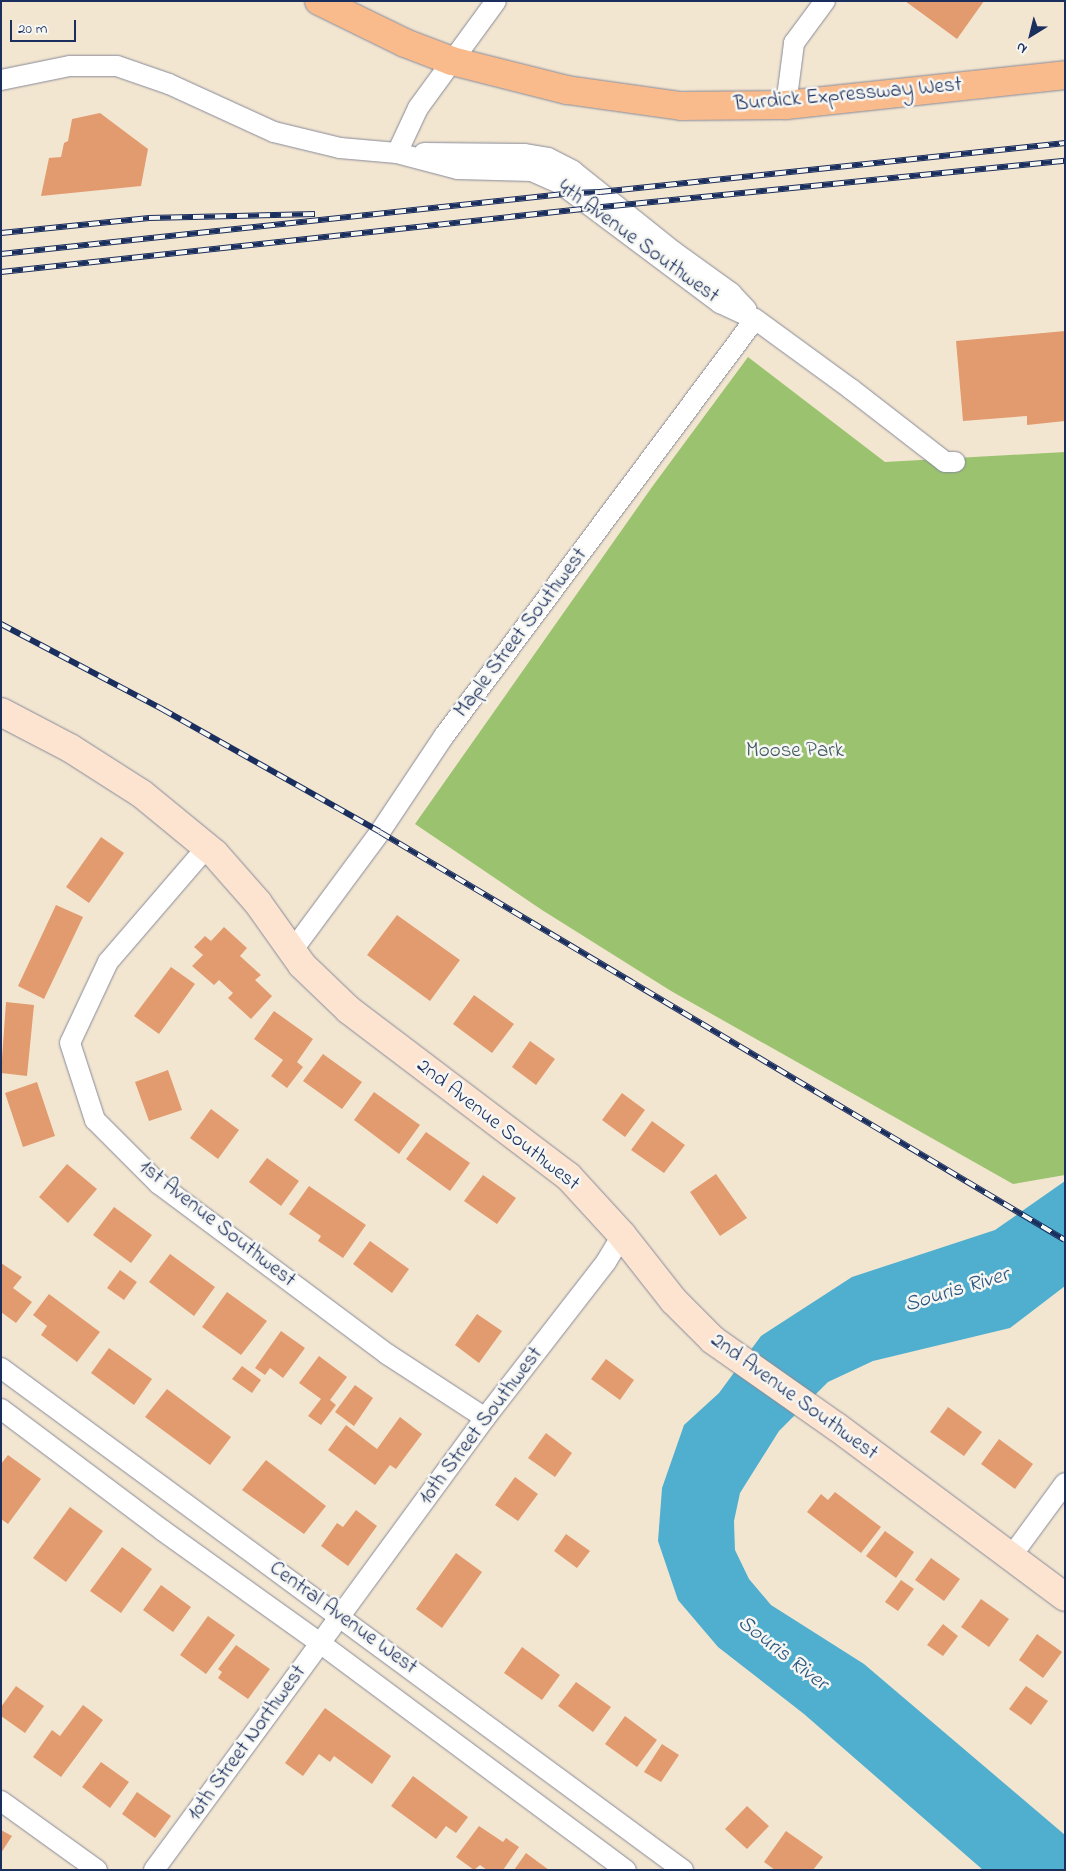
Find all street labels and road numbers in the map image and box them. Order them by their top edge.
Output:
street label: Burdick Expressway West [733,73,963,117]
street label: 4th Avenue Southwest [552,175,724,309]
street label: Maple Street Southwest [449,543,593,723]
street label: 2nd Avenue Southwest [411,1053,585,1197]
street label: 1st Avenue Southwest [134,1155,300,1293]
street label: 2nd Avenue Southwest [706,1328,882,1466]
street label: 10th Street Southwest [414,1342,548,1510]
street label: Central Avenue West [264,1556,422,1680]
street label: 10th Street Northwest [182,1660,312,1826]

